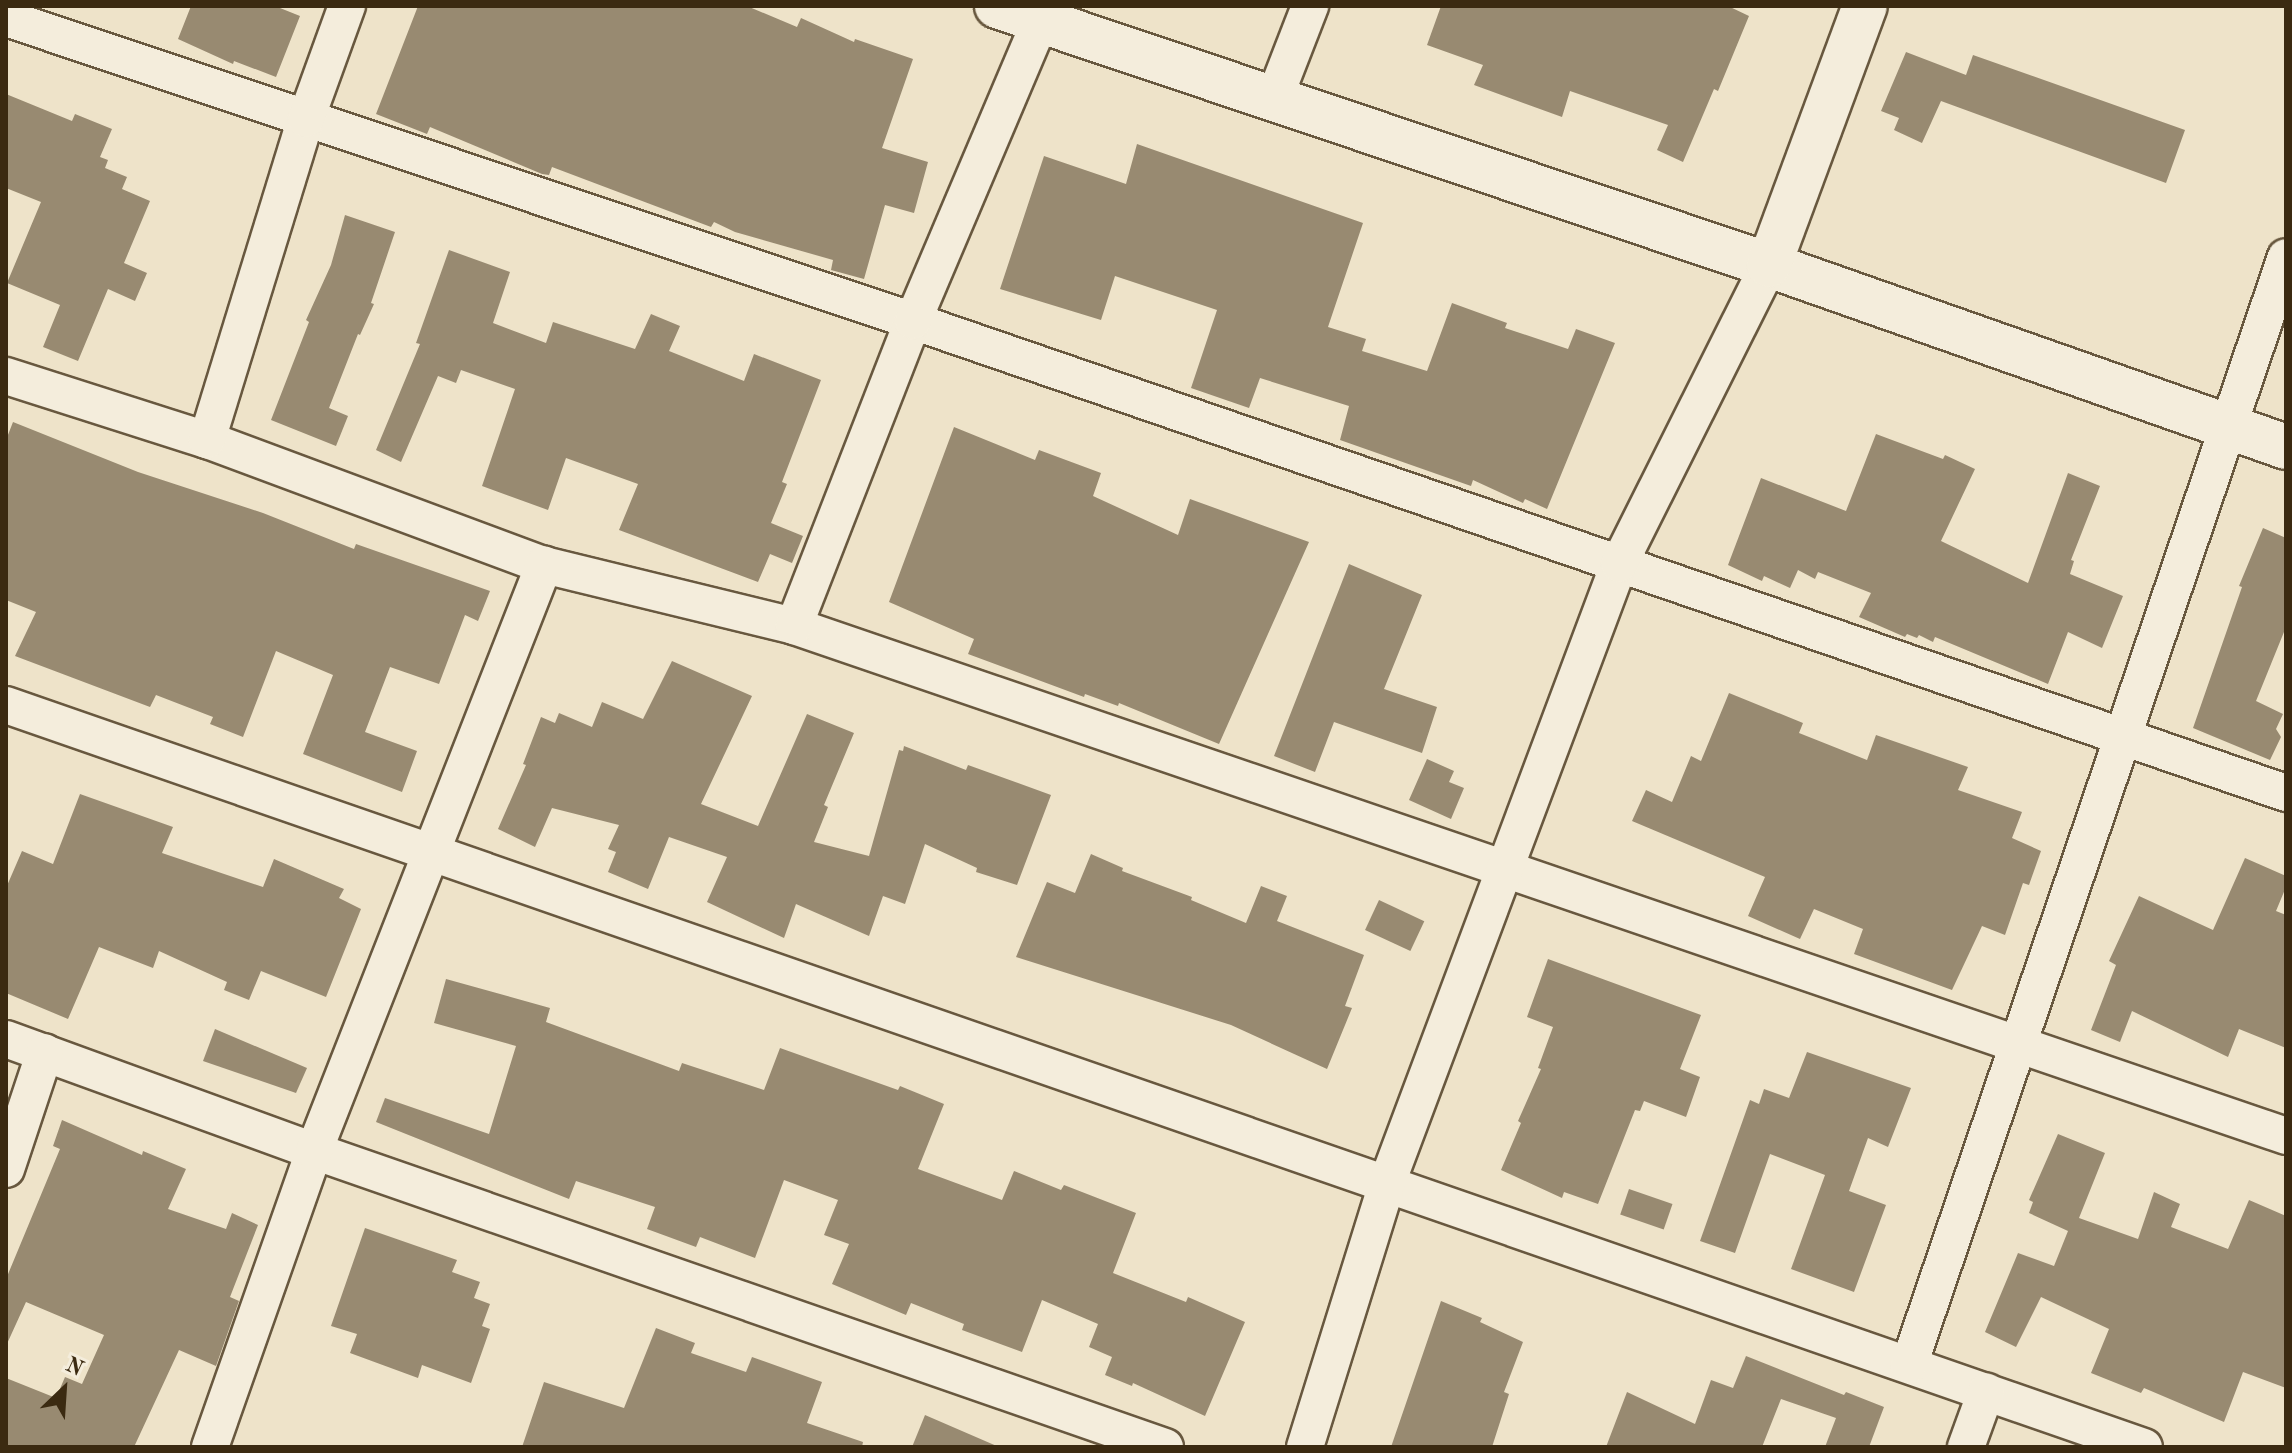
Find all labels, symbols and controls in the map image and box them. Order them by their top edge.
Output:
north arrow [24,1349,104,1429]
text: N [62,1354,86,1381]

